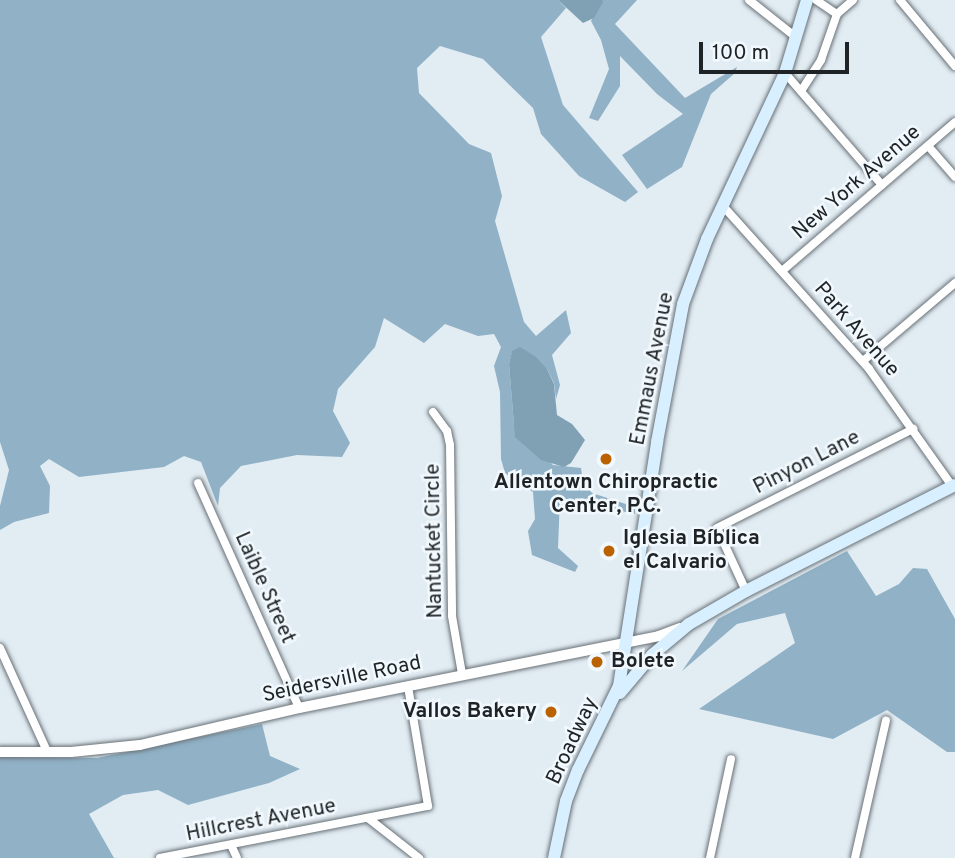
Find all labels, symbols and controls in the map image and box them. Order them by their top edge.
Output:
scale bar [703,28,853,72]
text: 100 m [712,40,769,67]
street label: New York Avenue [787,120,927,246]
street label: Park Avenue [808,277,904,383]
street label: Emmaus Avenue [626,290,680,448]
street label: Pinyon Lane [750,425,864,501]
marker: Allentown Chiropractic Center, P.C. [598,451,614,467]
street label: Nantucket Circle [421,463,449,619]
place label: Allentown Chiropractic Center, P.C. [494,470,718,520]
place label: Iglesia Bíblica el Calvario [623,526,760,576]
street label: Laible Street [228,528,300,648]
marker: Iglesia Bíblica el Calvario [601,543,617,559]
place label: Bolete [611,649,675,675]
street label: Seidersville Road [260,651,424,709]
marker: Bolete [589,654,605,670]
street label: Broadway [542,693,604,789]
place label: Vallos Bakery [403,699,537,725]
marker: Vallos Bakery [543,704,559,720]
street label: Hillcrest Avenue [183,794,339,848]

